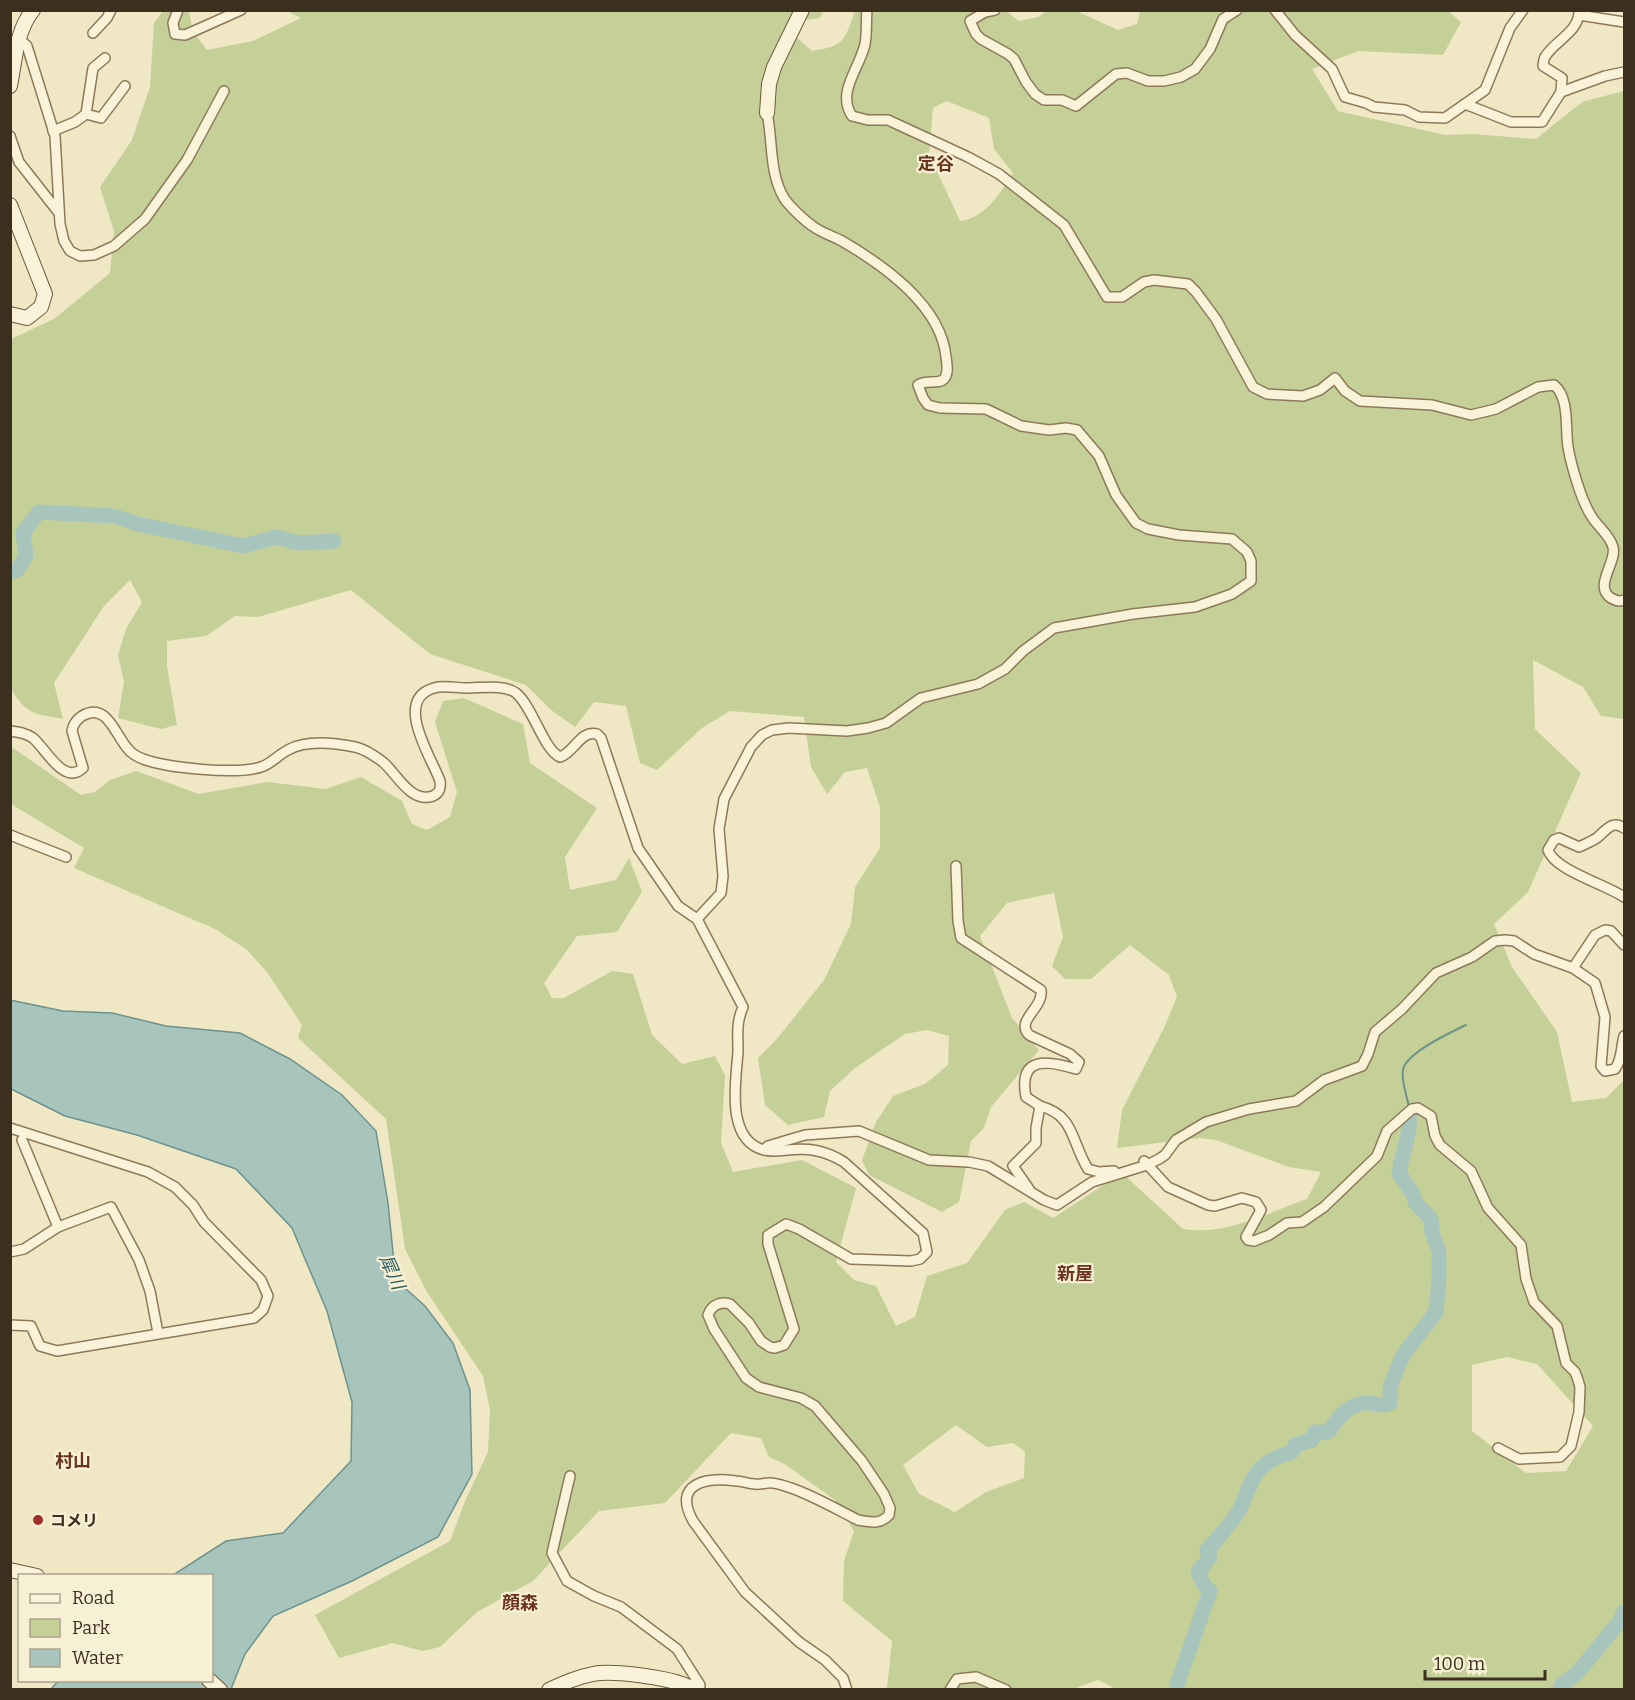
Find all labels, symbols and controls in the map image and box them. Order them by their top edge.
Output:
district label: 定谷 [918,153,954,175]
water label: 犀川 [375,1251,410,1295]
district label: 新屋 [1057,1263,1093,1285]
district label: 村山 [55,1450,91,1472]
place label: コメリ [50,1511,98,1530]
marker: コメリ [31,1513,45,1527]
legend [18,1574,213,1682]
text: Road [72,1587,115,1609]
district label: 顔森 [502,1592,538,1614]
text: Park [72,1617,111,1639]
scale bar [1425,1643,1545,1681]
text: Water [72,1647,123,1669]
text: 100 m [1434,1653,1485,1675]

